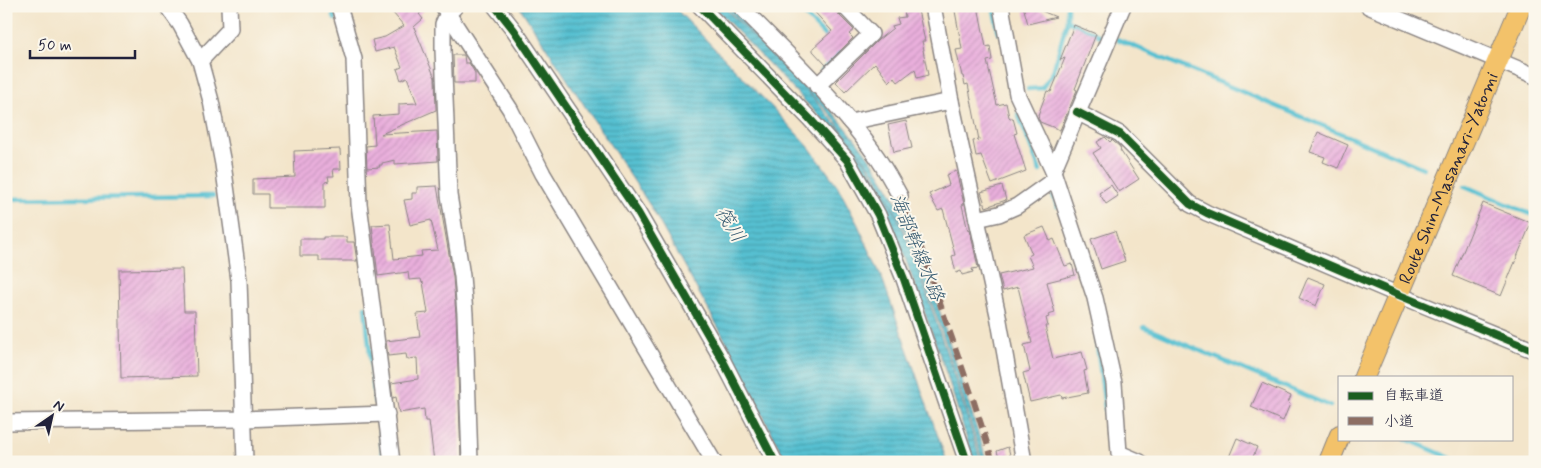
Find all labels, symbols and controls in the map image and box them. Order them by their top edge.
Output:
scale bar [30,28,135,60]
text: 50 m [38,36,72,56]
street label: Route Shin-Masanari-Yatomi [1394,69,1505,288]
water label: 海部幹線水路 [884,190,950,306]
water label: 筏川 [709,202,750,248]
legend [1338,376,1514,440]
text: 自転車道 [1384,386,1444,406]
north arrow [28,390,78,440]
text: N [50,396,68,416]
text: 小道 [1384,412,1414,432]

